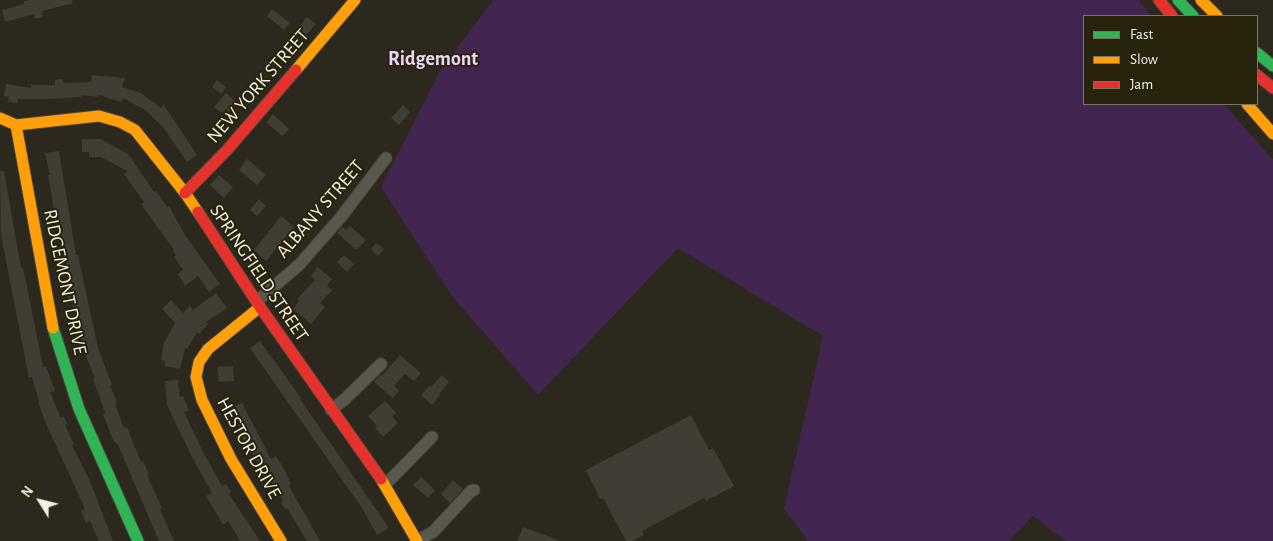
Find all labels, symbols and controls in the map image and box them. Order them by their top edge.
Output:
legend [1083,15,1258,105]
street label: NEW YORK STREET [202,24,314,148]
text: Fast [1130,27,1153,42]
district label: Ridgemont [388,47,478,71]
text: Slow [1130,52,1158,67]
text: Jam [1130,77,1153,92]
street label: ALBANY STREET [271,155,369,263]
street label: SPRINGFIELD STREET [205,200,313,346]
street label: RIDGEMONT DRIVE [38,207,92,357]
street label: HESTOR DRIVE [212,393,286,503]
north arrow [15,476,65,526]
text: N [19,484,36,500]

